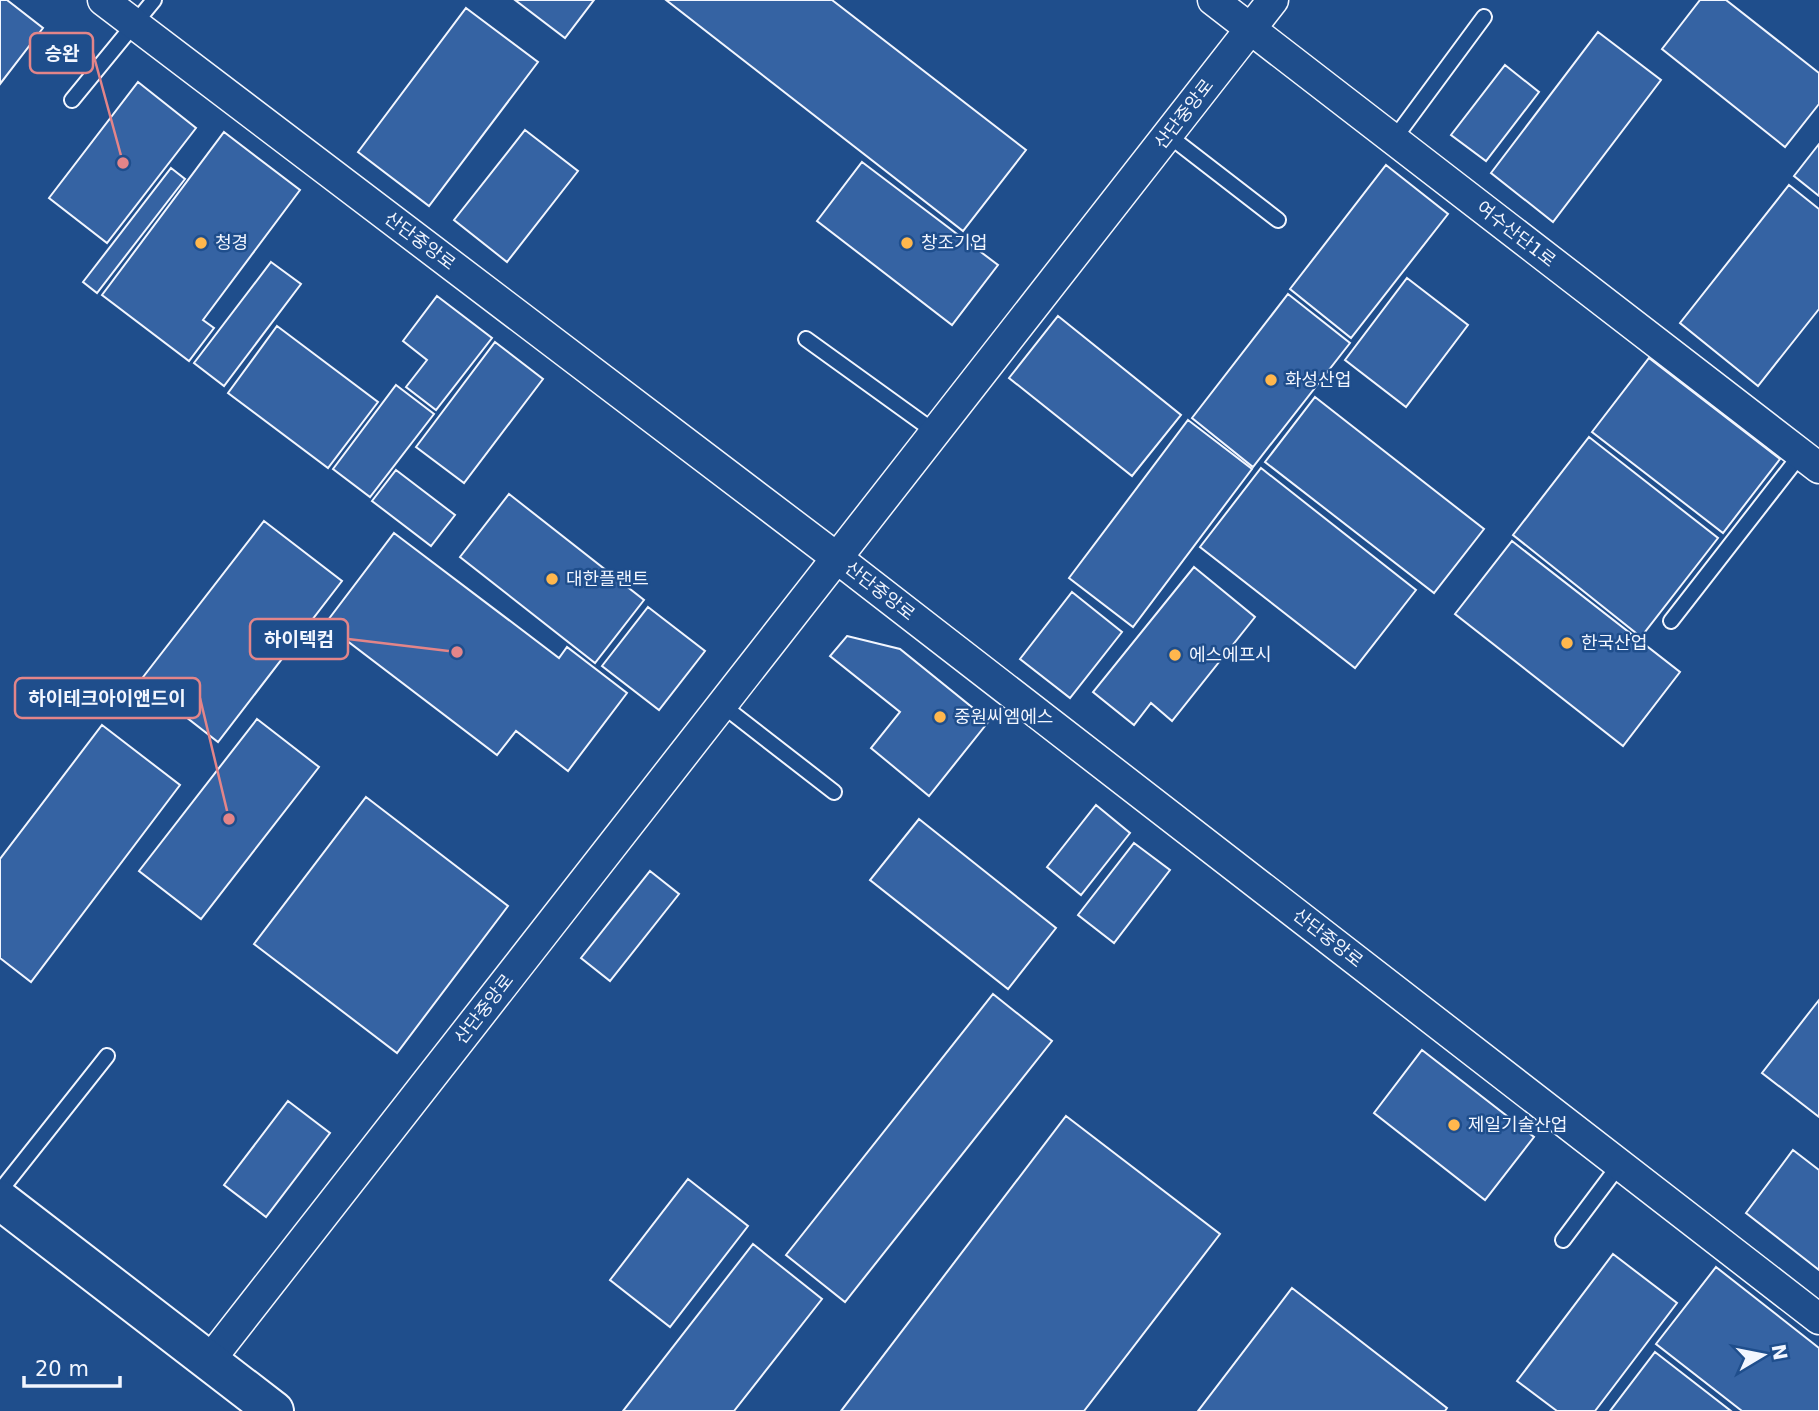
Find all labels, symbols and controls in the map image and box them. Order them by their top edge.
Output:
callout: 승완 [30,33,93,73]
text: 승완 [45,42,80,64]
street label: 산단중앙로 [1150,75,1217,153]
street label: 여수산단1로 [1473,196,1560,271]
street label: 산단중앙로 [381,207,460,274]
place label: 청경 [215,232,248,253]
place label: 창조기업 [921,232,987,253]
marker: 청경 [193,235,209,251]
marker: 창조기업 [899,235,915,251]
place label: 화성산업 [1285,369,1351,390]
marker: 화성산업 [1263,372,1279,388]
street label: 산단중앙로 [841,557,919,624]
place label: 대한플랜트 [566,568,649,589]
marker: 대한플랜트 [544,571,560,587]
callout: 하이텍컴 [250,619,348,659]
text: 하이텍컴 [264,628,334,650]
place label: 한국산업 [1581,632,1647,653]
marker: 한국산업 [1559,635,1575,651]
place label: 에스에프시 [1189,644,1272,665]
marker: 에스에프시 [1167,647,1183,663]
callout: 하이테크아이앤드이 [15,678,200,718]
text: 하이테크아이앤드이 [28,687,186,709]
place label: 중원씨엠에스 [954,706,1053,727]
marker: 중원씨엠에스 [932,709,948,725]
street label: 산단중앙로 [1289,904,1367,971]
street label: 산단중앙로 [450,970,517,1048]
place label: 제일기술산업 [1468,1114,1567,1135]
marker: 제일기술산업 [1446,1117,1462,1133]
north arrow [1728,1320,1798,1390]
text: N [1768,1342,1792,1362]
scale bar [24,1344,121,1388]
text: 20 m [35,1357,89,1381]

